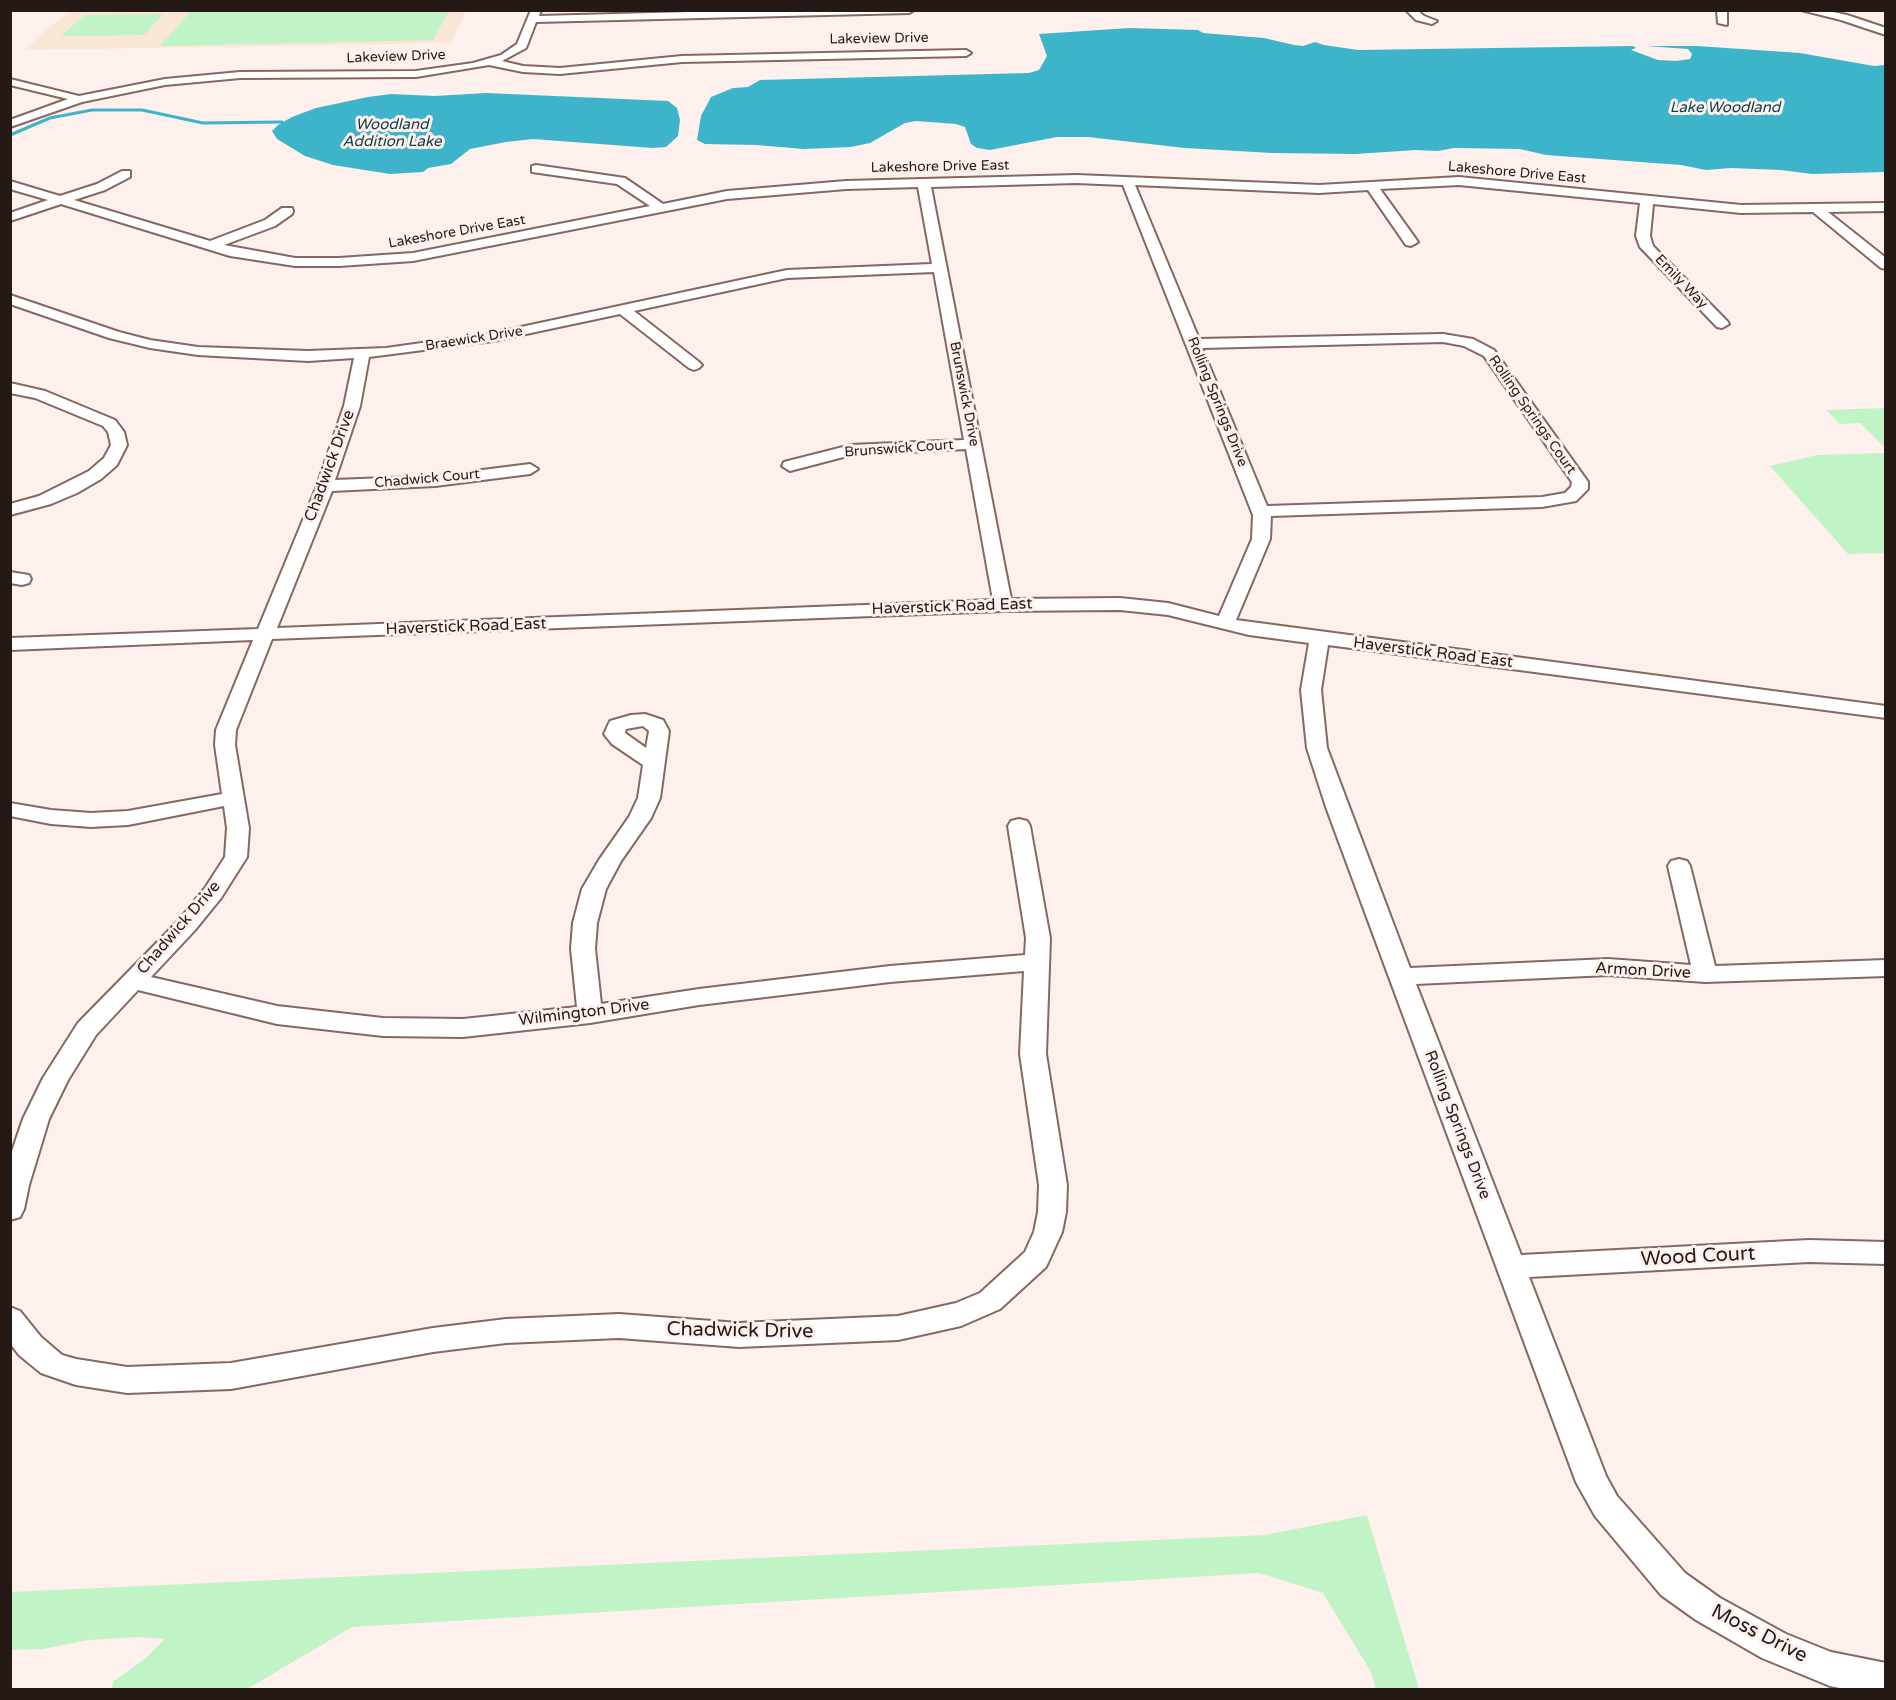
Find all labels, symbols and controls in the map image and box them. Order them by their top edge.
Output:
street label: Lakeview Drive [829,30,929,48]
street label: Lakeview Drive [346,47,446,67]
water label: Lake Woodland [1670,99,1780,117]
water label: Woodland Addition Lake [343,116,441,151]
street label: Lakeshore Drive East [871,157,1009,177]
street label: Lakeshore Drive East [1447,159,1587,187]
street label: Lakeshore Drive East [387,212,527,252]
street label: Emily Way [1651,251,1711,313]
street label: Braewick Drive [424,323,524,355]
street label: Rolling Springs Drive [1183,335,1251,469]
street label: Brunswick Drive [946,340,982,448]
street label: Rolling Springs Court [1485,352,1579,478]
street label: Chadwick Drive [301,408,359,524]
street label: Brunswick Court [844,437,954,461]
street label: Chadwick Court [374,466,480,492]
street label: Haverstick Road East [871,595,1033,619]
street label: Haverstick Road East [385,615,547,639]
street label: Haverstick Road East [1352,634,1514,672]
street label: Chadwick Drive [133,877,225,979]
street label: Armon Drive [1595,959,1691,983]
street label: Wilmington Drive [518,995,650,1031]
street label: Rolling Springs Drive [1420,1048,1494,1202]
street label: Wood Court [1640,1242,1756,1272]
street label: Chadwick Drive [666,1318,814,1344]
street label: Moss Drive [1707,1600,1811,1668]

